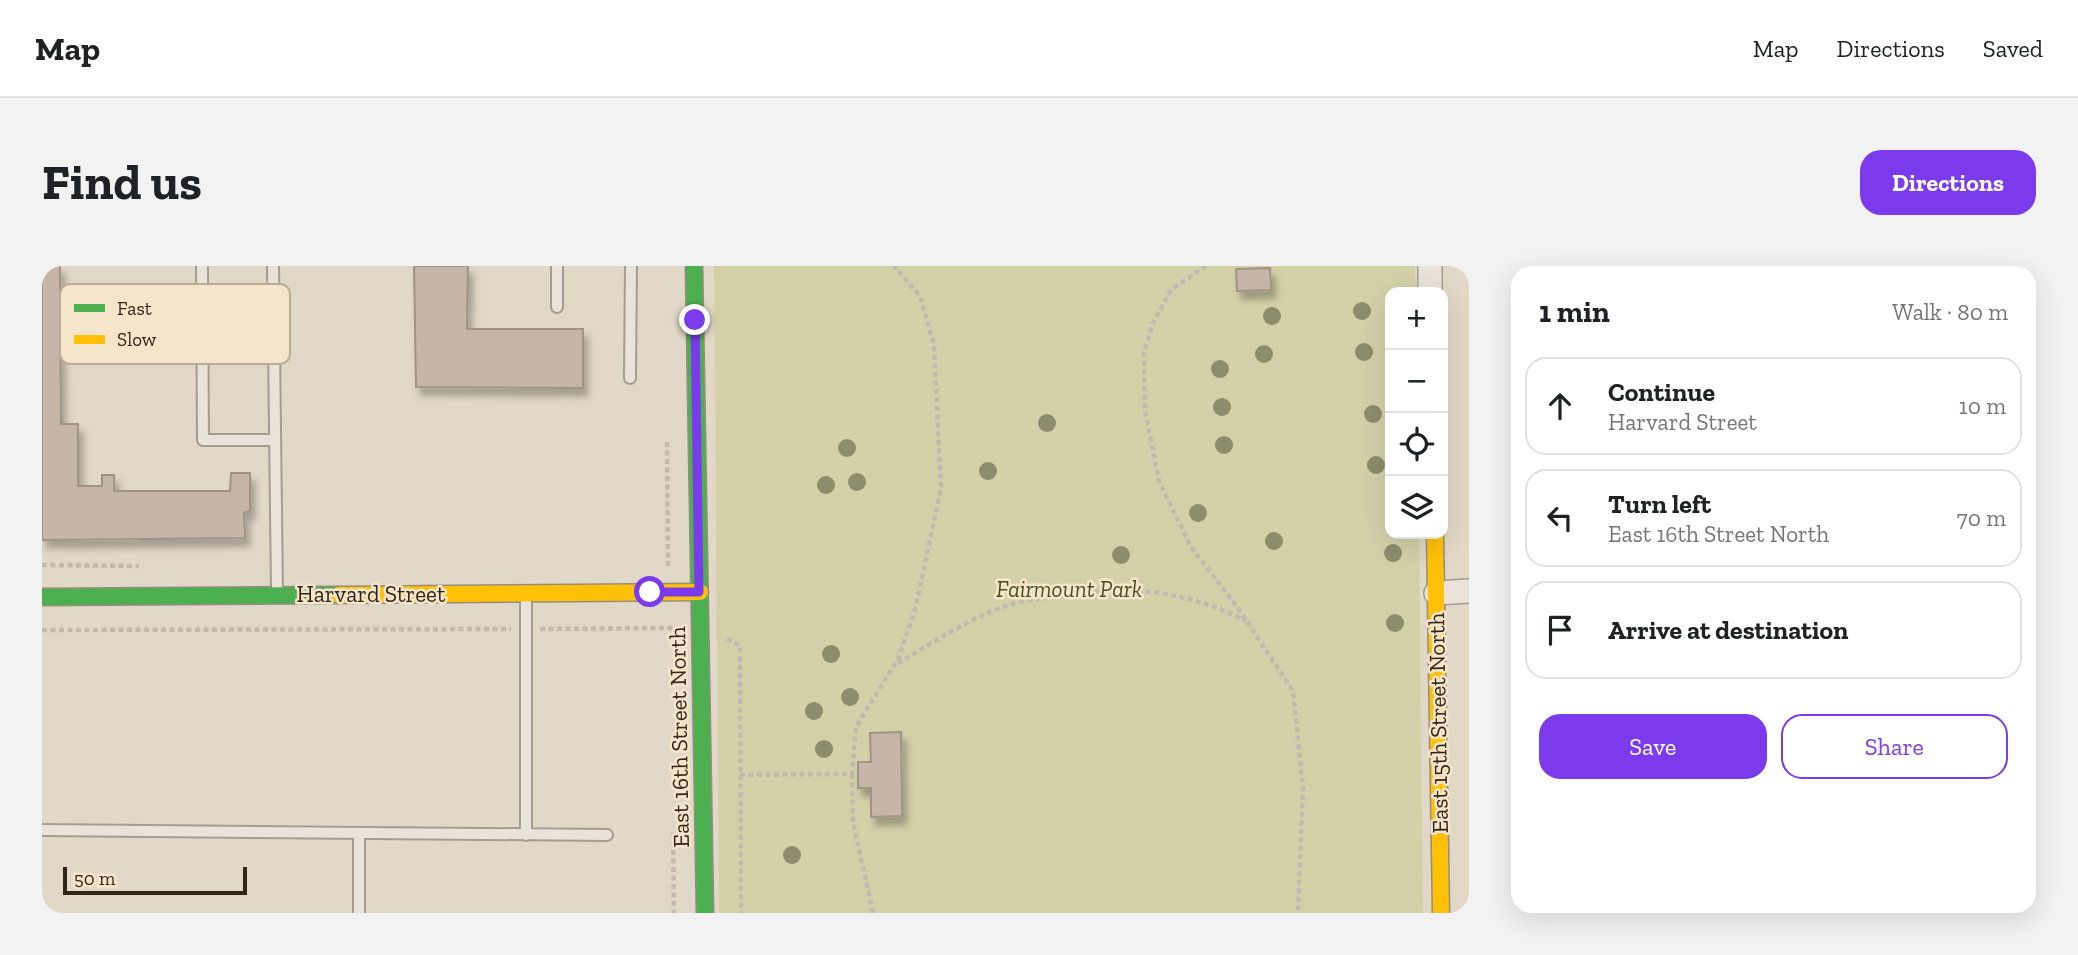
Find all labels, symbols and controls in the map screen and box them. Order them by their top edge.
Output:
text: Map [35,29,100,68]
text: Map [1753,34,1799,63]
text: Directions [1837,34,1945,63]
text: Saved [1983,34,2043,63]
button: Directions [1860,150,2036,215]
text: Find us [42,153,202,212]
legend [60,284,290,364]
map controls [1385,287,1448,539]
button: + [1385,287,1448,350]
text: 1 min [1539,294,1610,330]
text: Fast [117,297,152,320]
text: Walk · 80 m [1892,298,2008,326]
route end [679,304,710,335]
text: Slow [117,328,157,351]
button: − [1385,350,1448,413]
text: Continue [1608,376,1715,408]
icon: ahead [1541,387,1579,425]
text: 10 m [1959,392,2006,420]
text: Harvard Street [1608,408,1757,436]
button: locate [1385,413,1448,476]
button: layers [1385,476,1448,539]
text: Turn left [1608,488,1711,520]
icon: left [1541,499,1579,537]
text: 70 m [1957,504,2006,532]
text: East 16th Street North [1608,520,1829,548]
park label: Fairmount Park [996,575,1142,603]
route start [634,576,665,607]
street label: Harvard Street [297,580,446,608]
icon: arrive [1541,611,1579,649]
street label: East 15th Street North [1422,612,1454,834]
text: Arrive at destination [1608,614,1848,646]
street label: East 16th Street North [663,626,695,848]
button: Save [1539,714,1767,779]
button: Share [1781,714,2008,779]
scale bar [63,864,247,896]
text: 50 m [74,867,115,890]

